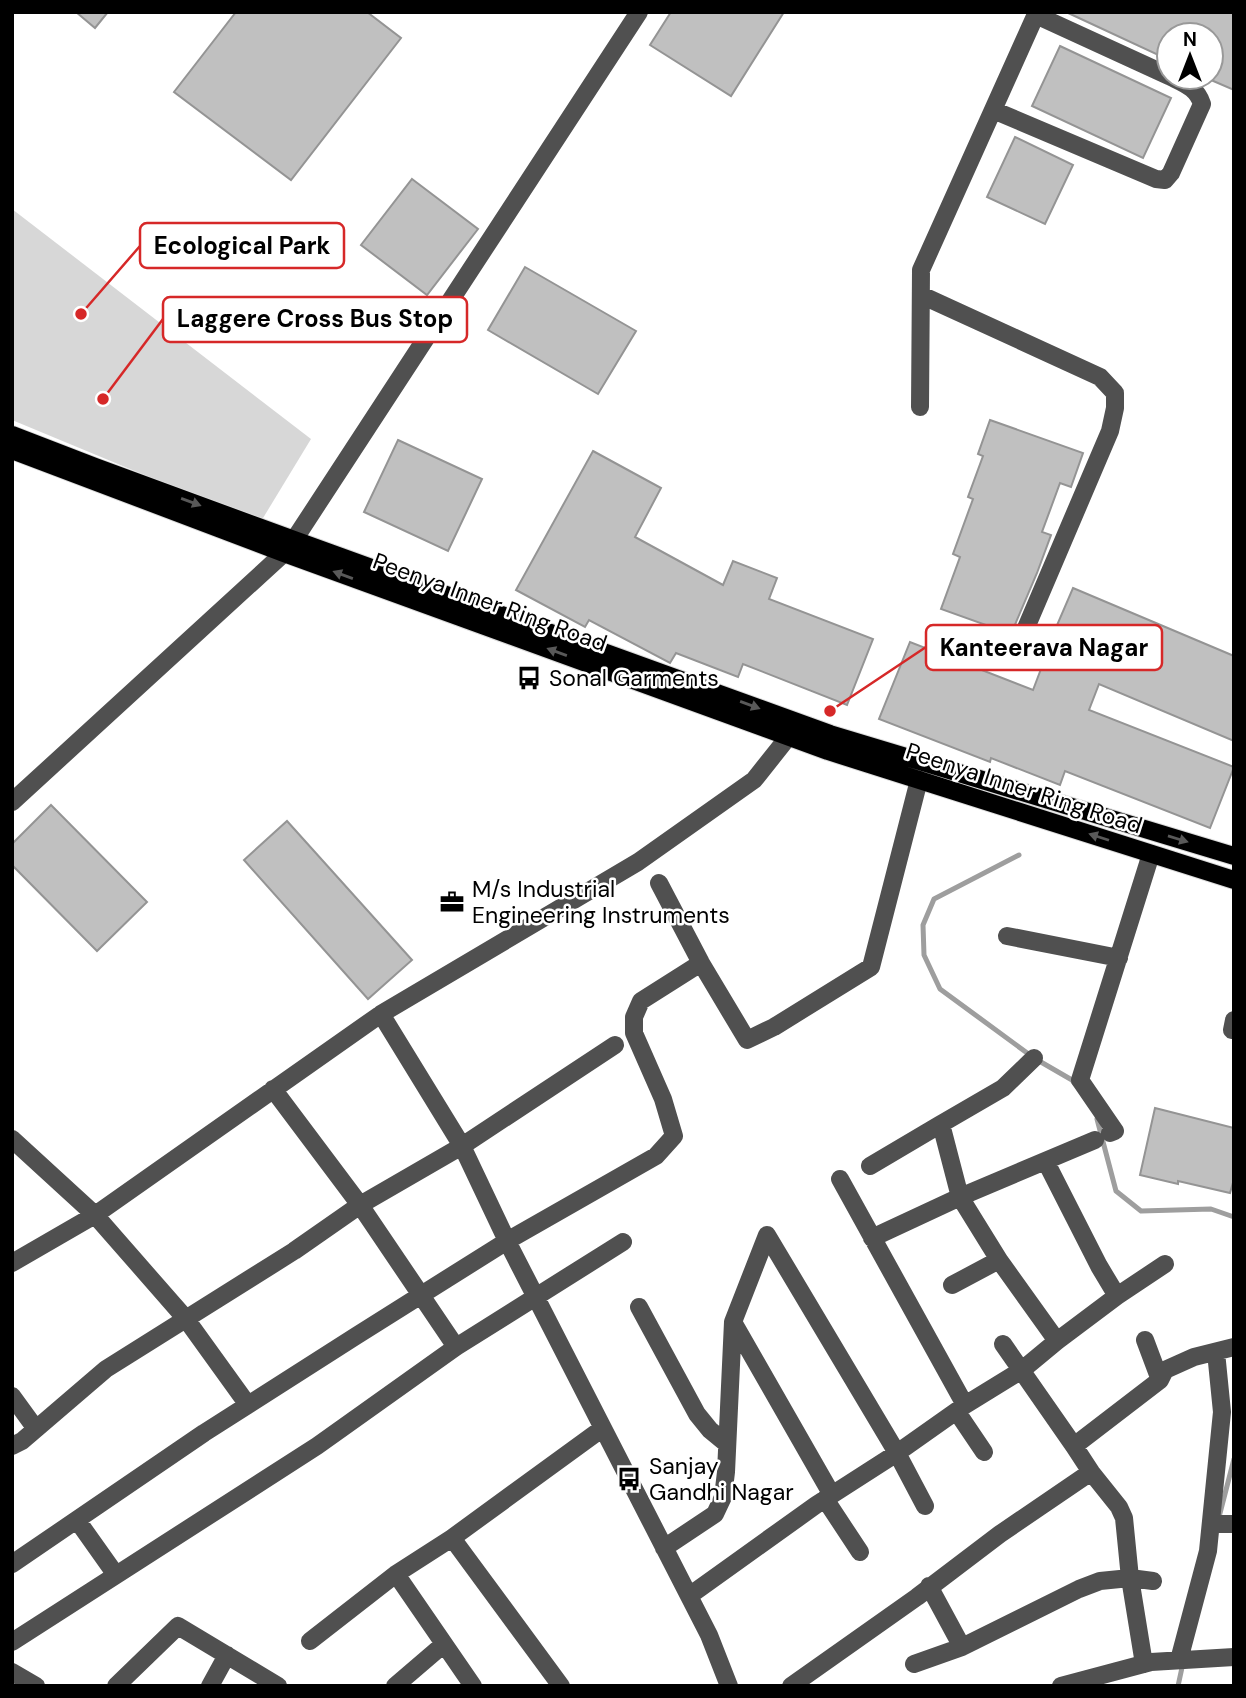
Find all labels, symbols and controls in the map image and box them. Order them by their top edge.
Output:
north arrow [1155,21,1225,91]
text: N [1183,27,1197,52]
callout: Ecological Park [140,223,344,268]
text: Ecological Park [154,230,330,261]
callout: Laggere Cross Bus Stop [163,297,467,342]
text: Laggere Cross Bus Stop [177,303,453,334]
one-way arrow [180,497,201,508]
street label: Peenya Inner Ring Road [369,546,611,658]
one-way arrow [333,569,354,580]
callout: Kanteerava Nagar [926,625,1162,670]
text: Kanteerava Nagar [940,632,1148,663]
one-way arrow [547,646,568,657]
place label: Sonal Garments [549,663,719,693]
bus stop icon: Sonal Garments [515,664,543,692]
one-way arrow [740,700,761,711]
street label: Peenya Inner Ring Road [902,736,1146,840]
one-way arrow [1088,831,1109,842]
one-way arrow [1167,834,1188,845]
place label: M/s Industrial Engineering Instruments [472,874,730,930]
office icon: M/s Industrial Engineering Instruments [438,888,466,916]
place label: Sanjay Gandhi Nagar [649,1451,794,1507]
bus stop icon: Sanjay Gandhi Nagar [615,1465,643,1493]

